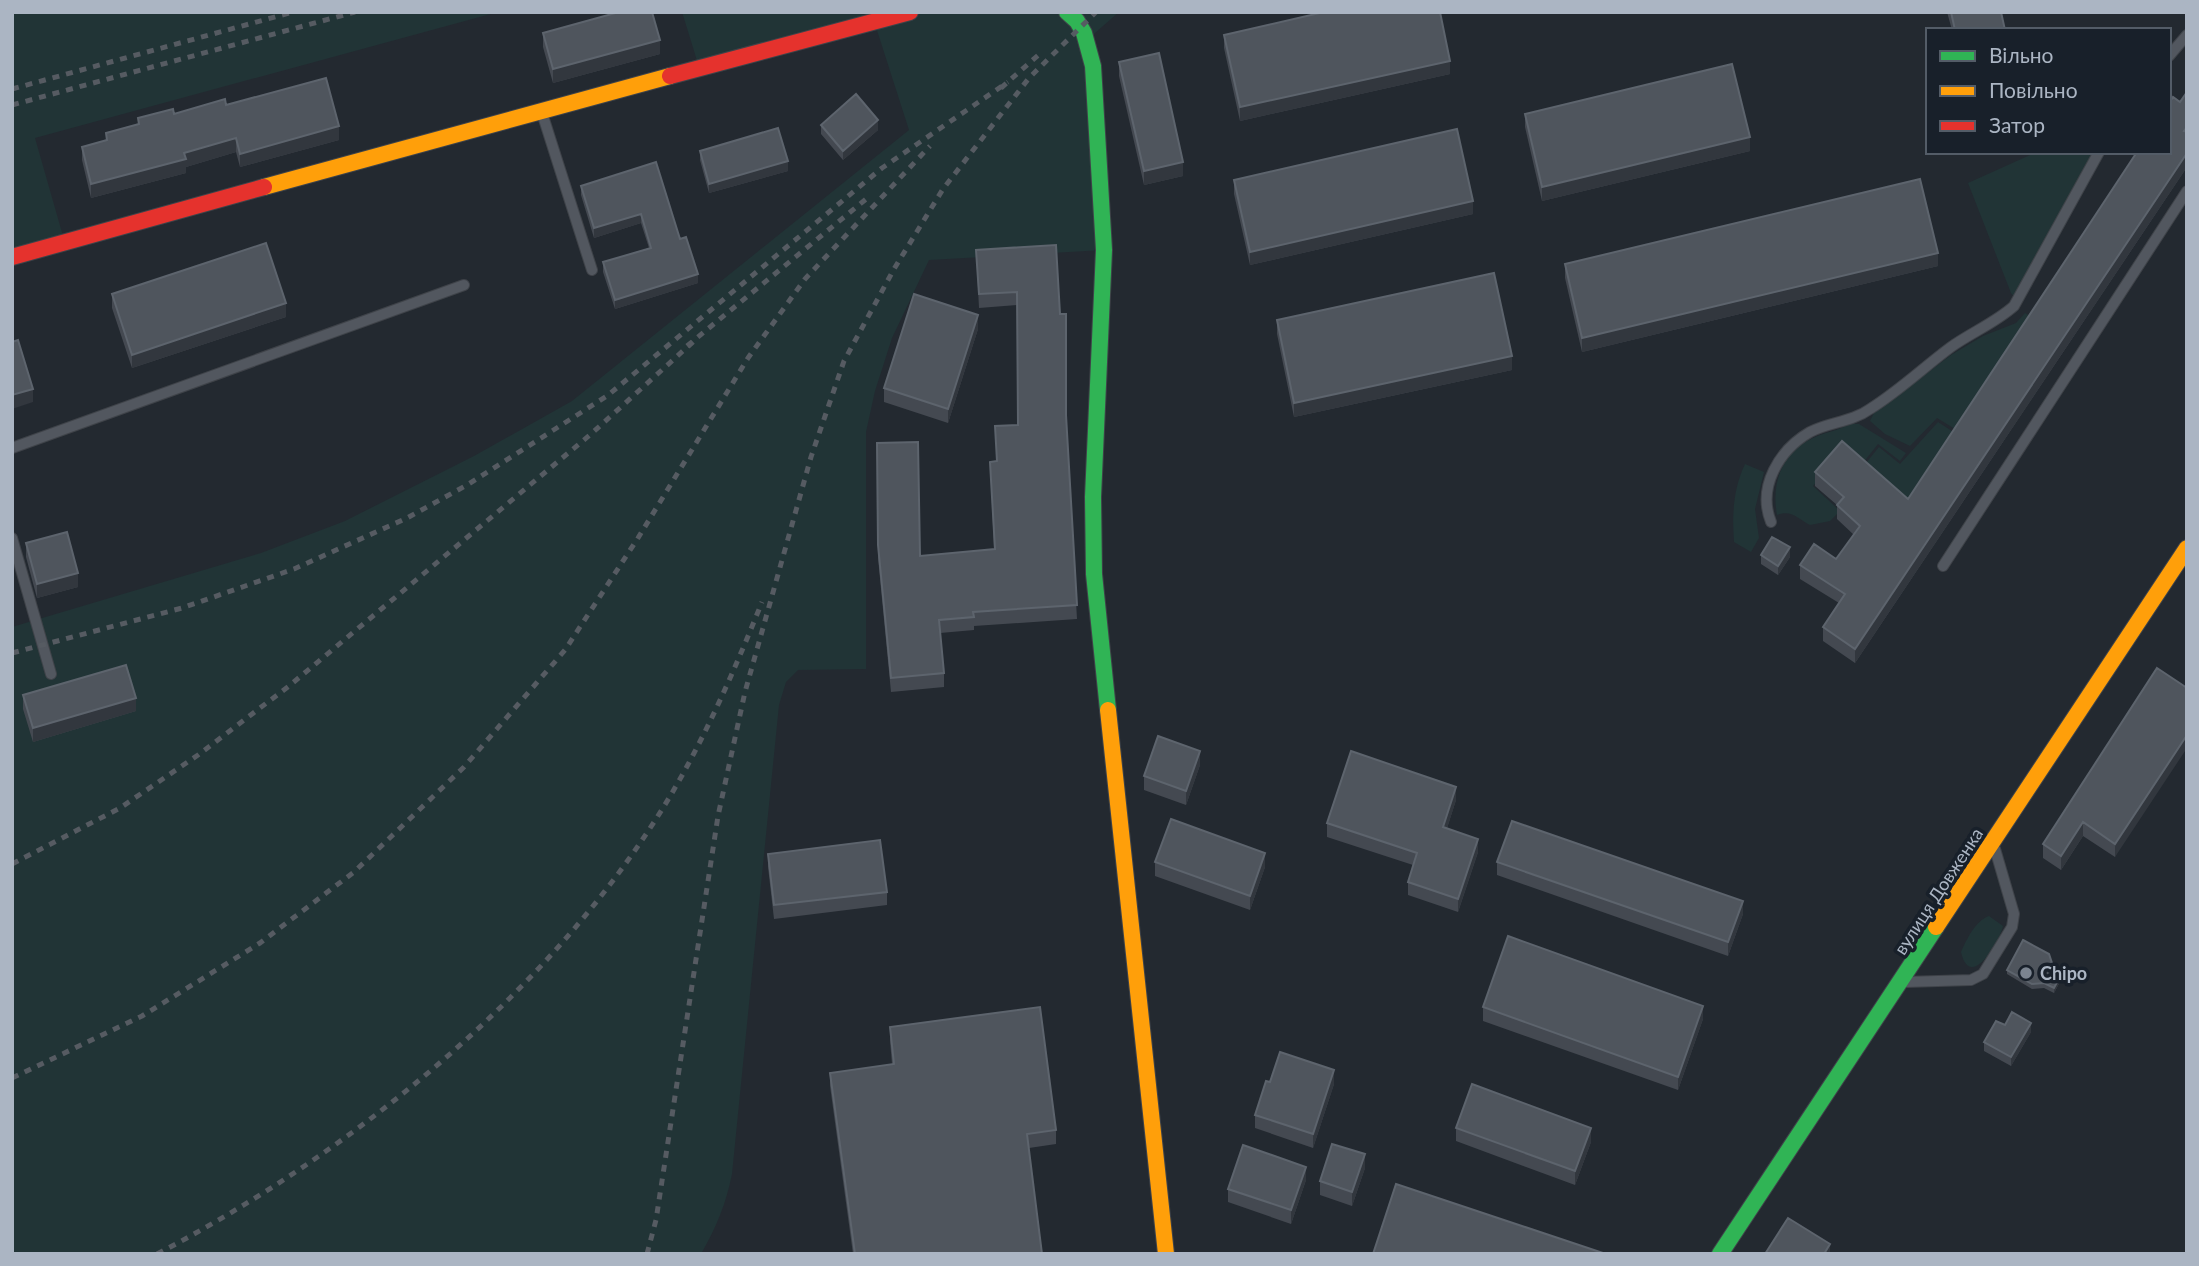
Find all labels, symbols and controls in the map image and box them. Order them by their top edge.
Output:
legend [1926,28,2171,154]
text: Вільно [1989,42,2054,67]
text: Повільно [1989,77,2078,102]
text: Затор [1989,112,2045,137]
street label: вулиця Довженка [1889,823,1987,959]
place label: Chipo [2040,962,2087,984]
marker: Chipo [2018,965,2034,981]

